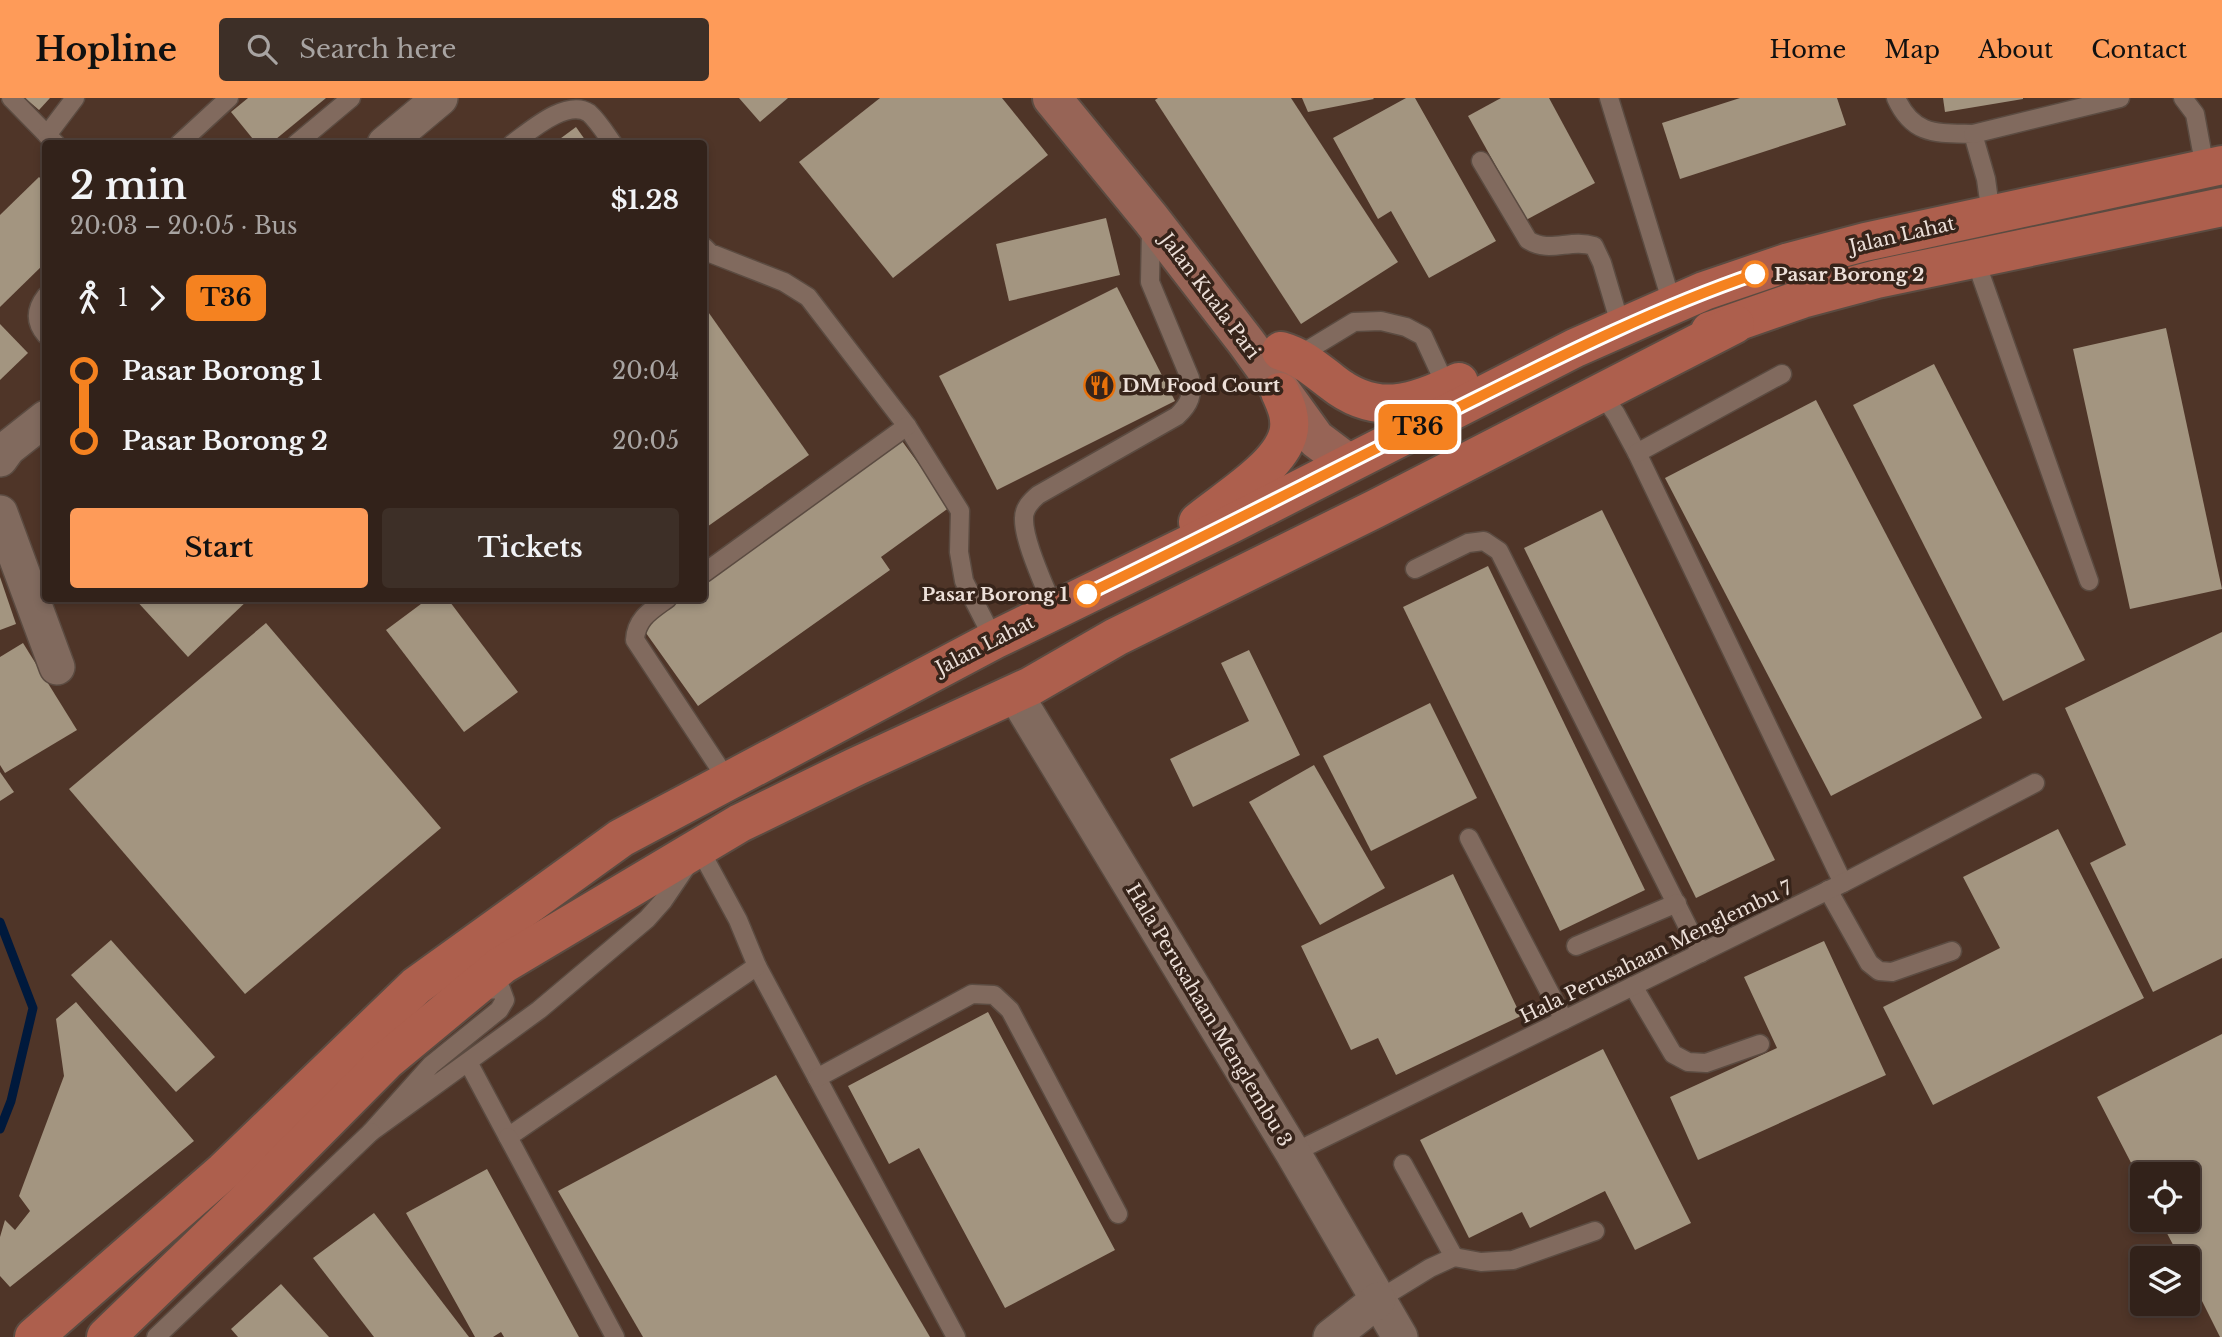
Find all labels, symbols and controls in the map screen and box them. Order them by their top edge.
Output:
search box [219,18,709,81]
text: Hopline [35,29,177,70]
icon: search [243,30,281,68]
text: Search here [299,33,456,65]
text: Home [1770,35,1846,64]
text: Map [1884,35,1940,64]
text: About [1978,35,2053,64]
text: Contact [2091,35,2187,64]
text: 2 min [70,162,187,209]
text: $1.28 [611,184,679,216]
street label: Jalan Lahat [1844,211,1958,259]
text: 20:03 – 20:05 · Bus [70,212,297,240]
street label: Jalan Kuala Pari [1153,226,1265,364]
marker: Pasar Borong 2 [1742,261,1768,287]
place label: Pasar Borong 2 [1774,263,1924,286]
icon: walk [70,279,108,317]
icon: forward [138,279,176,317]
text: T36 [200,283,252,312]
text: 1 [118,284,128,312]
text: Pasar Borong 1 [122,355,322,387]
text: 20:04 [612,357,679,385]
restaurant icon: DM Food Court [1082,368,1116,402]
place label: DM Food Court [1122,374,1281,397]
line badge: T36 [1378,404,1458,450]
text: T36 [1392,412,1444,441]
text: Pasar Borong 2 [122,425,328,457]
text: 20:05 [612,427,679,455]
button: Start [70,508,368,588]
button: Tickets [382,508,679,588]
marker: Pasar Borong 1 [1074,581,1100,607]
place label: Pasar Borong 1 [922,583,1068,606]
street label: Jalan Lahat [929,610,1039,681]
street label: Hala Perusahaan Menglembu 7 [1516,876,1796,1028]
street label: Hala Perusahaan Menglembu 3 [1121,879,1297,1151]
map controls [2130,1162,2200,1316]
button: locate [2130,1162,2200,1232]
button: layers [2130,1246,2200,1316]

